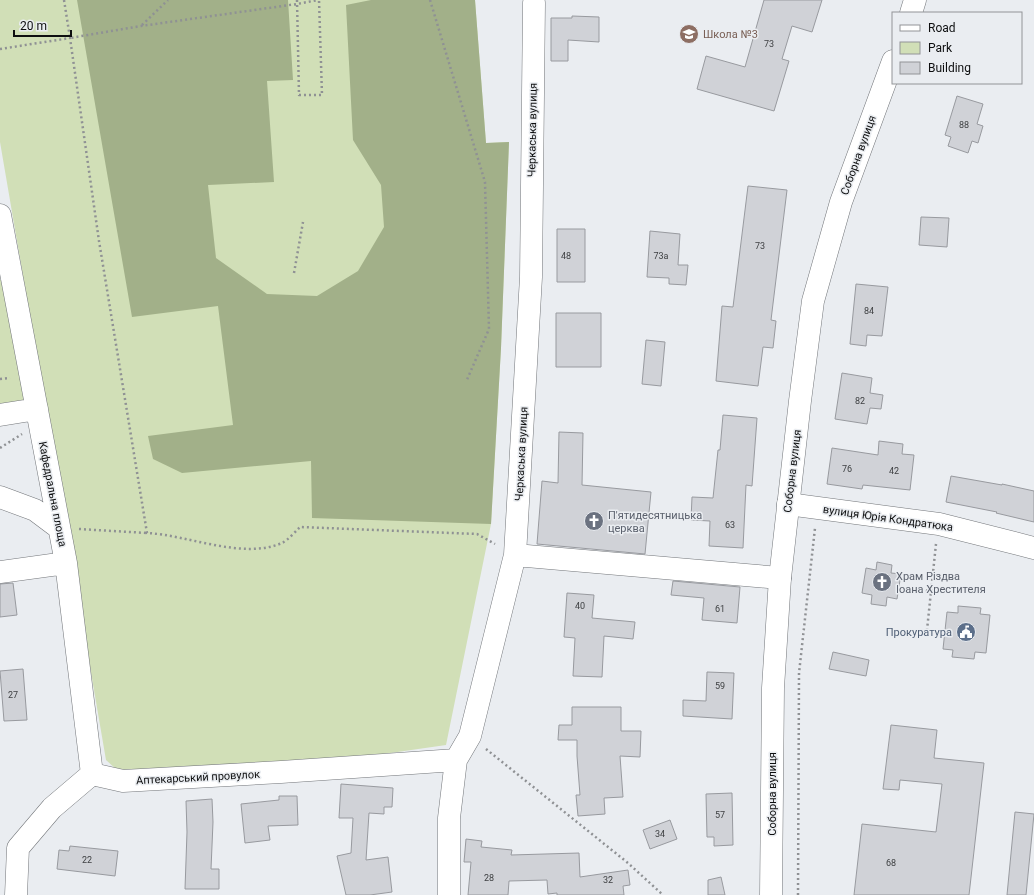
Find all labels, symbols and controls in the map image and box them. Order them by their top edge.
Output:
scale bar [14,12,71,38]
legend [892,12,1022,84]
text: 20 m [20,19,47,33]
text: Road [928,21,956,35]
school or university icon: Школа №3 [678,23,700,45]
place label: Школа №3 [703,28,758,41]
house number: 73 [764,39,774,49]
text: Park [928,41,953,55]
text: Building [928,61,971,75]
street label: Черкаська вулиця [525,83,540,177]
street label: Соборна вулиця [838,114,879,197]
house number: 88 [959,120,969,130]
house number: 73 [755,241,765,251]
house number: 48 [561,251,571,261]
house number: 73а [653,251,669,261]
house number: 84 [864,306,874,316]
house number: 82 [855,396,865,406]
street label: Черкаська вулиця [513,407,530,502]
street label: Соборна вулиця [781,429,804,513]
street label: Кафедральна площа [36,440,69,548]
house number: 76 [842,464,852,474]
house number: 42 [889,466,899,476]
street label: вулиця Юрія Кондратюка [822,503,954,534]
place label: П'ятидесятницька церква [608,509,702,535]
church icon: П'ятидесятницька церква [583,510,605,532]
house number: 63 [725,520,735,530]
place label: Храм Різдва Іоана Хрестителя [896,570,986,596]
church icon: Храм Різдва Іоана Хрестителя [871,571,893,593]
house number: 40 [575,601,585,611]
house number: 61 [715,604,725,614]
public building icon: Прокуратура [955,621,977,643]
place label: Прокуратура [886,626,952,639]
house number: 59 [715,681,725,691]
house number: 27 [8,690,18,700]
street label: Соборна вулиця [766,752,779,836]
street label: Аптекарський провулок [136,768,260,787]
house number: 57 [715,810,725,820]
house number: 34 [655,829,665,839]
house number: 22 [82,855,92,865]
house number: 68 [886,858,896,868]
house number: 28 [484,873,494,883]
house number: 32 [603,875,613,885]

